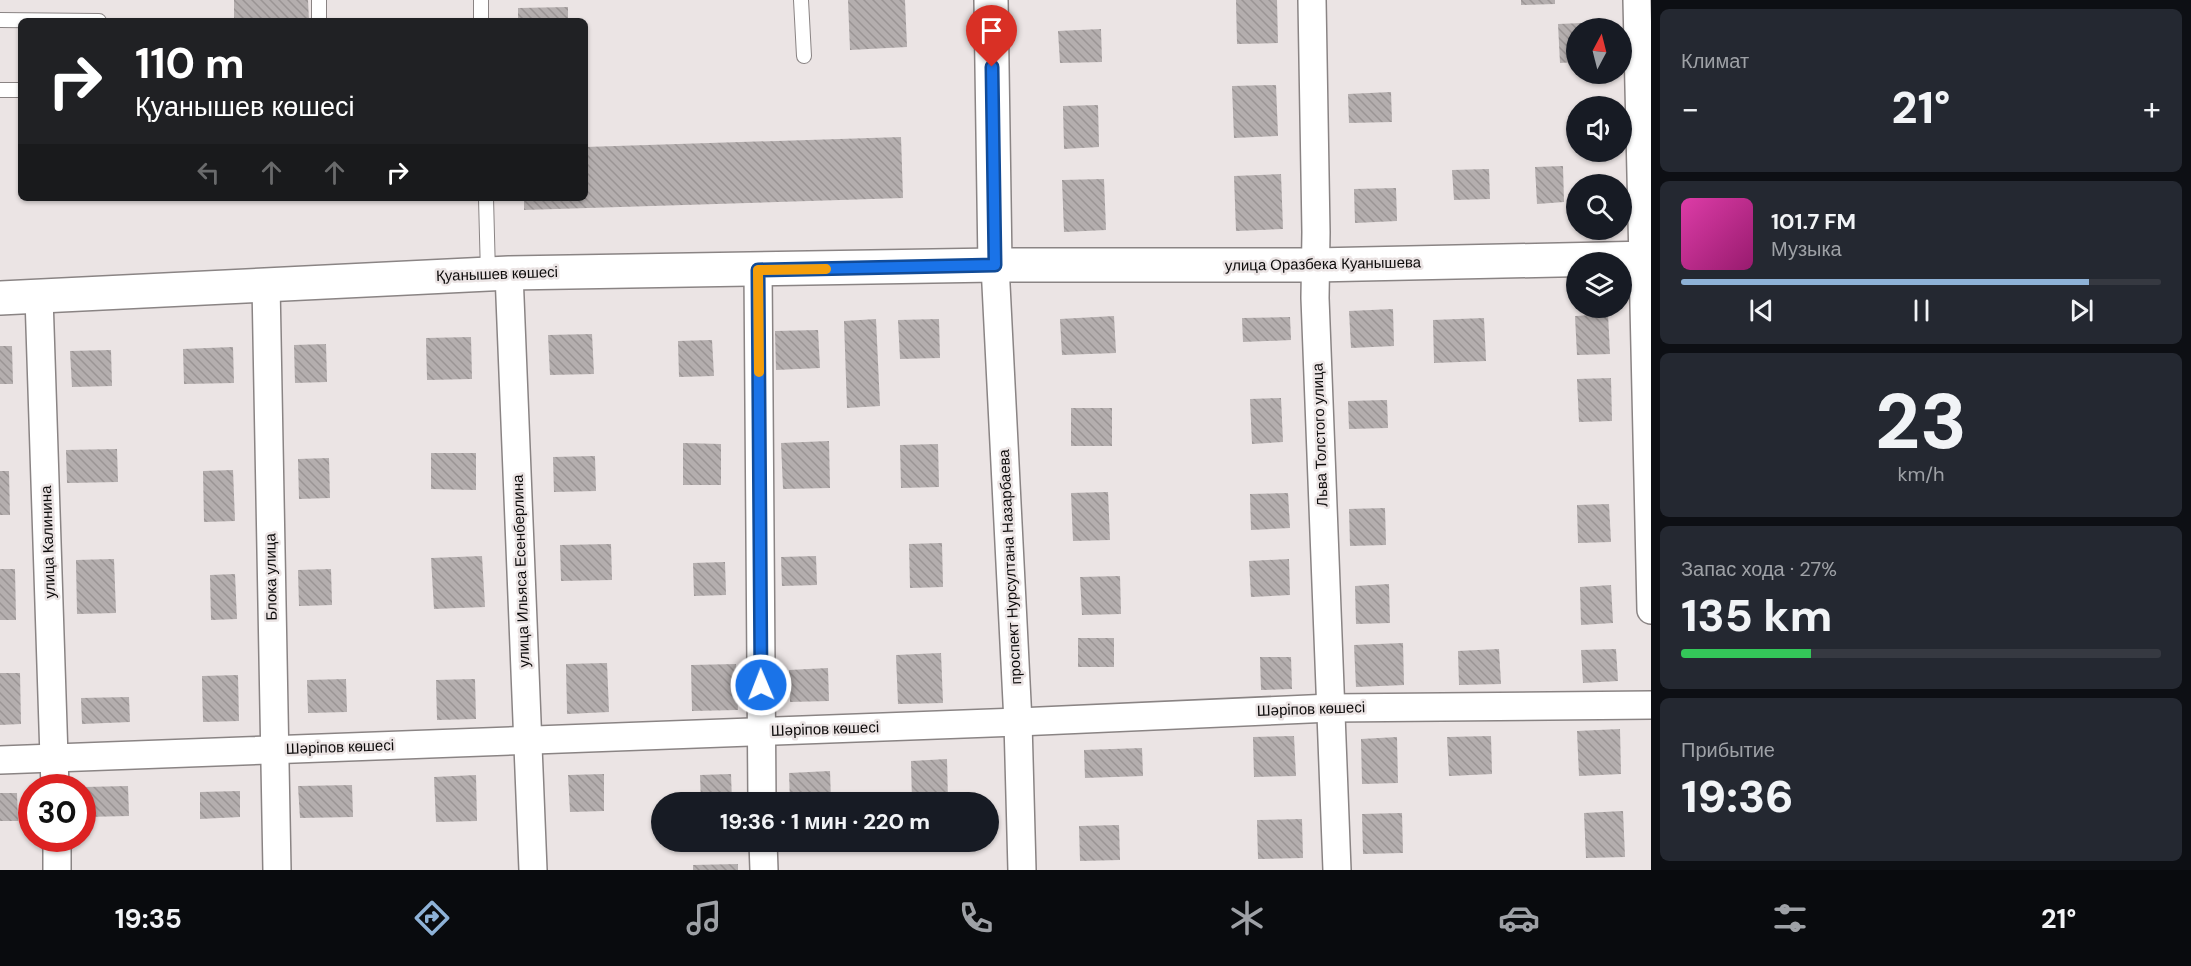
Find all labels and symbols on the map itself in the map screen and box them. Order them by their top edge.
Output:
pin [966,5,1017,67]
north arrow [1566,18,1632,84]
street label: улица Оразбека Куанышева [1225,252,1422,276]
street label: Қуанышев көшесі [436,262,558,286]
street label: Льва Толстого улица [1307,362,1333,507]
street label: проспект Нурсултана Назарбаева [994,448,1026,685]
street label: улица Ильяса Есенберлина [508,474,534,668]
street label: улица Калинина [36,485,60,599]
street label: Блока улица [260,532,282,621]
position arrow [729,653,793,717]
street label: Шәріпов көшесі [1257,697,1365,721]
street label: Шәріпов көшесі [771,717,879,741]
street label: Шәріпов көшесі [286,735,394,759]
speed limit sign: 30 [18,774,96,852]

